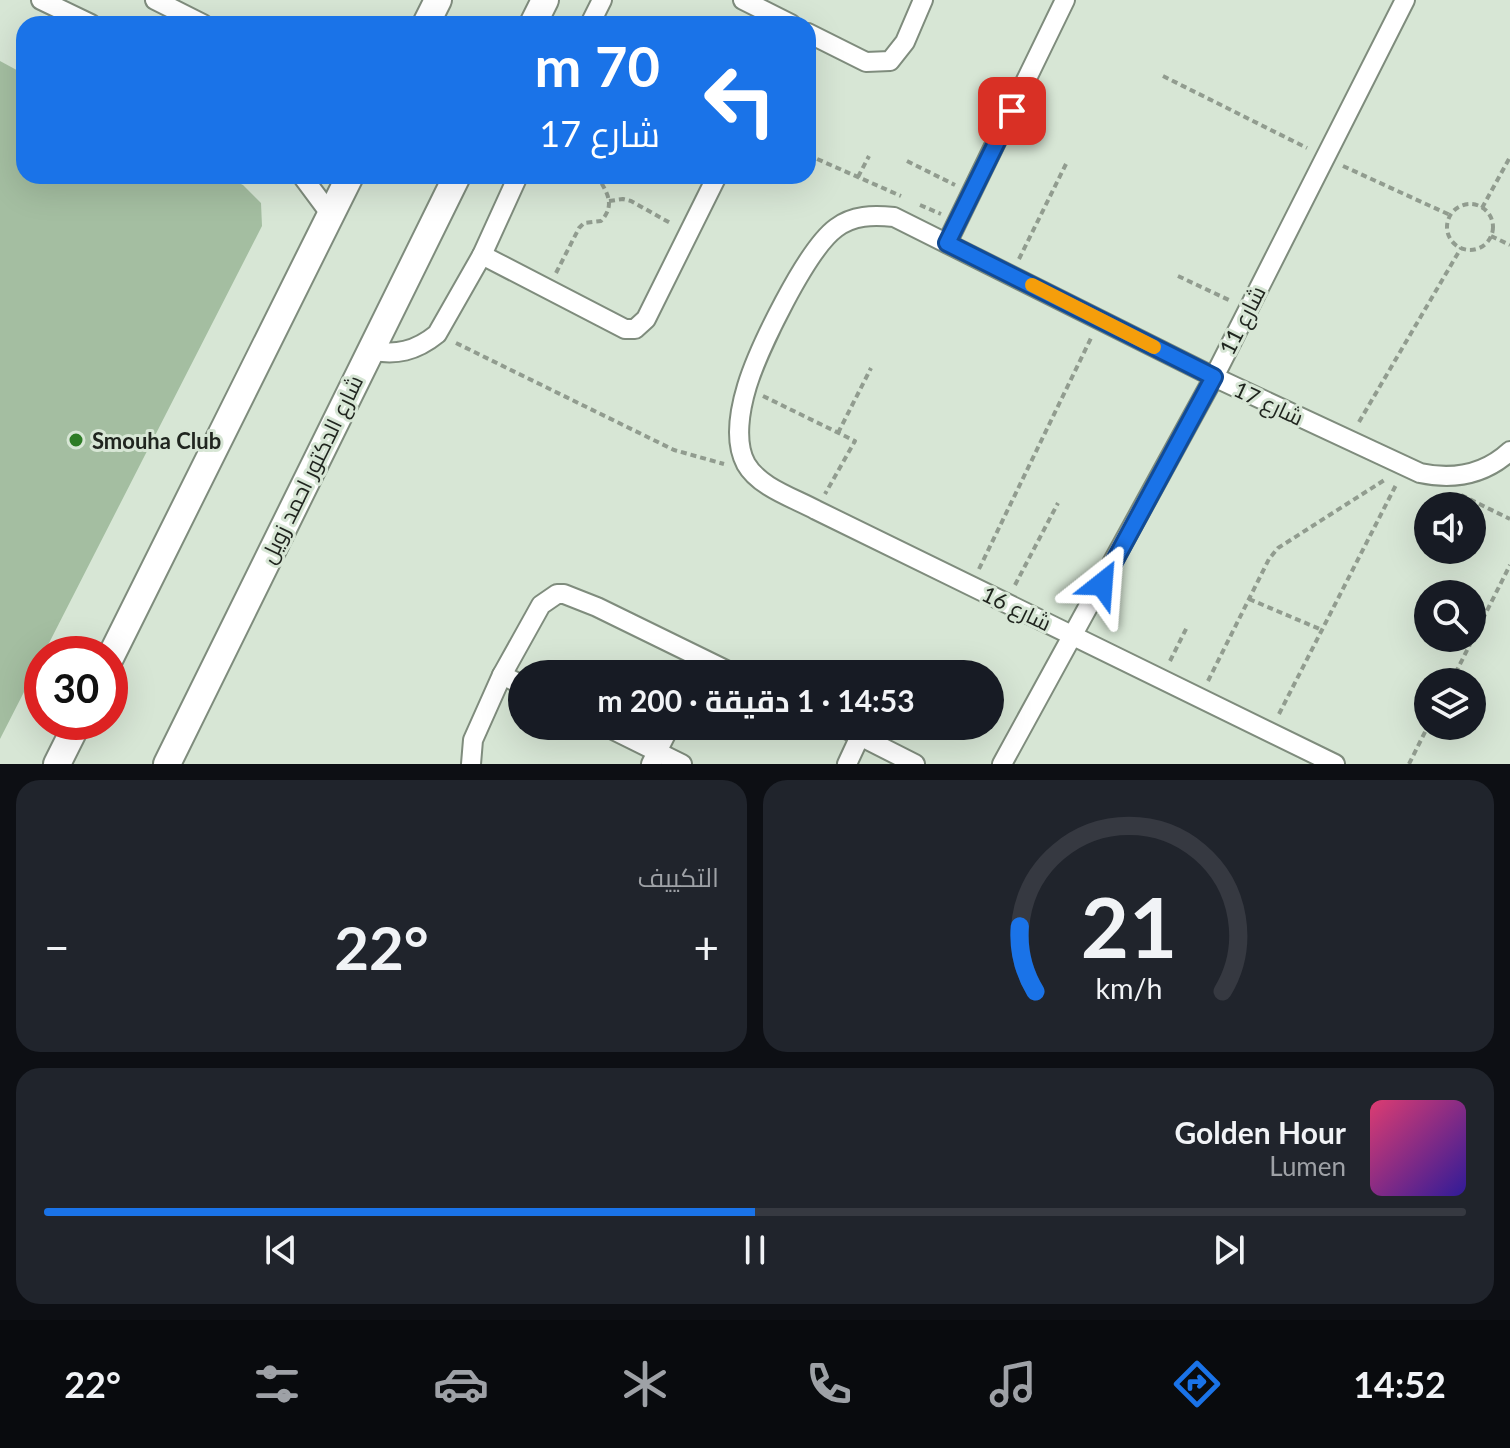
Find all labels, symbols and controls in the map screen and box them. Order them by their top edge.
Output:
text: 70 m [535,32,660,99]
icon: left [688,48,792,152]
pin [978,77,1046,145]
icon: arrive [990,89,1034,133]
text: شارع 17 [539,111,660,155]
street label: شارع 11 [1213,281,1273,360]
street label: شارع الدكتور احمد زويل [254,371,370,568]
street label: شارع 17 [1229,375,1308,433]
place label: Smouha Club [92,427,221,454]
marker: Smouha Club [67,431,85,449]
map controls [1414,492,1486,740]
button: sound [1414,492,1486,564]
position arrow [1060,542,1144,626]
street label: شارع 16 [977,580,1056,638]
button: search [1414,580,1486,652]
speed limit sign: 30 [24,636,128,740]
button: layers [1414,668,1486,740]
text: 14:53 · 1 دقيقة · 200 m [597,682,915,718]
text: التكييف [637,861,719,893]
text: 21 [1080,876,1177,976]
text: 22° [334,911,429,983]
text: − [44,921,70,973]
text: + [693,921,719,973]
text: km/h [1095,971,1162,1005]
text: Golden Hour [1174,1114,1346,1150]
text: Lumen [1269,1150,1346,1182]
icon: previous [259,1228,303,1272]
icon: pause [733,1228,777,1272]
icon: next [1207,1228,1251,1272]
icon: filters [249,1356,305,1412]
icon: car [433,1356,489,1412]
icon: climate [617,1356,673,1412]
icon: phone [801,1356,857,1412]
icon: music [985,1356,1041,1412]
icon: directions [1169,1356,1225,1412]
text: 22° [64,1362,121,1406]
text: 14:52 [1353,1362,1446,1406]

